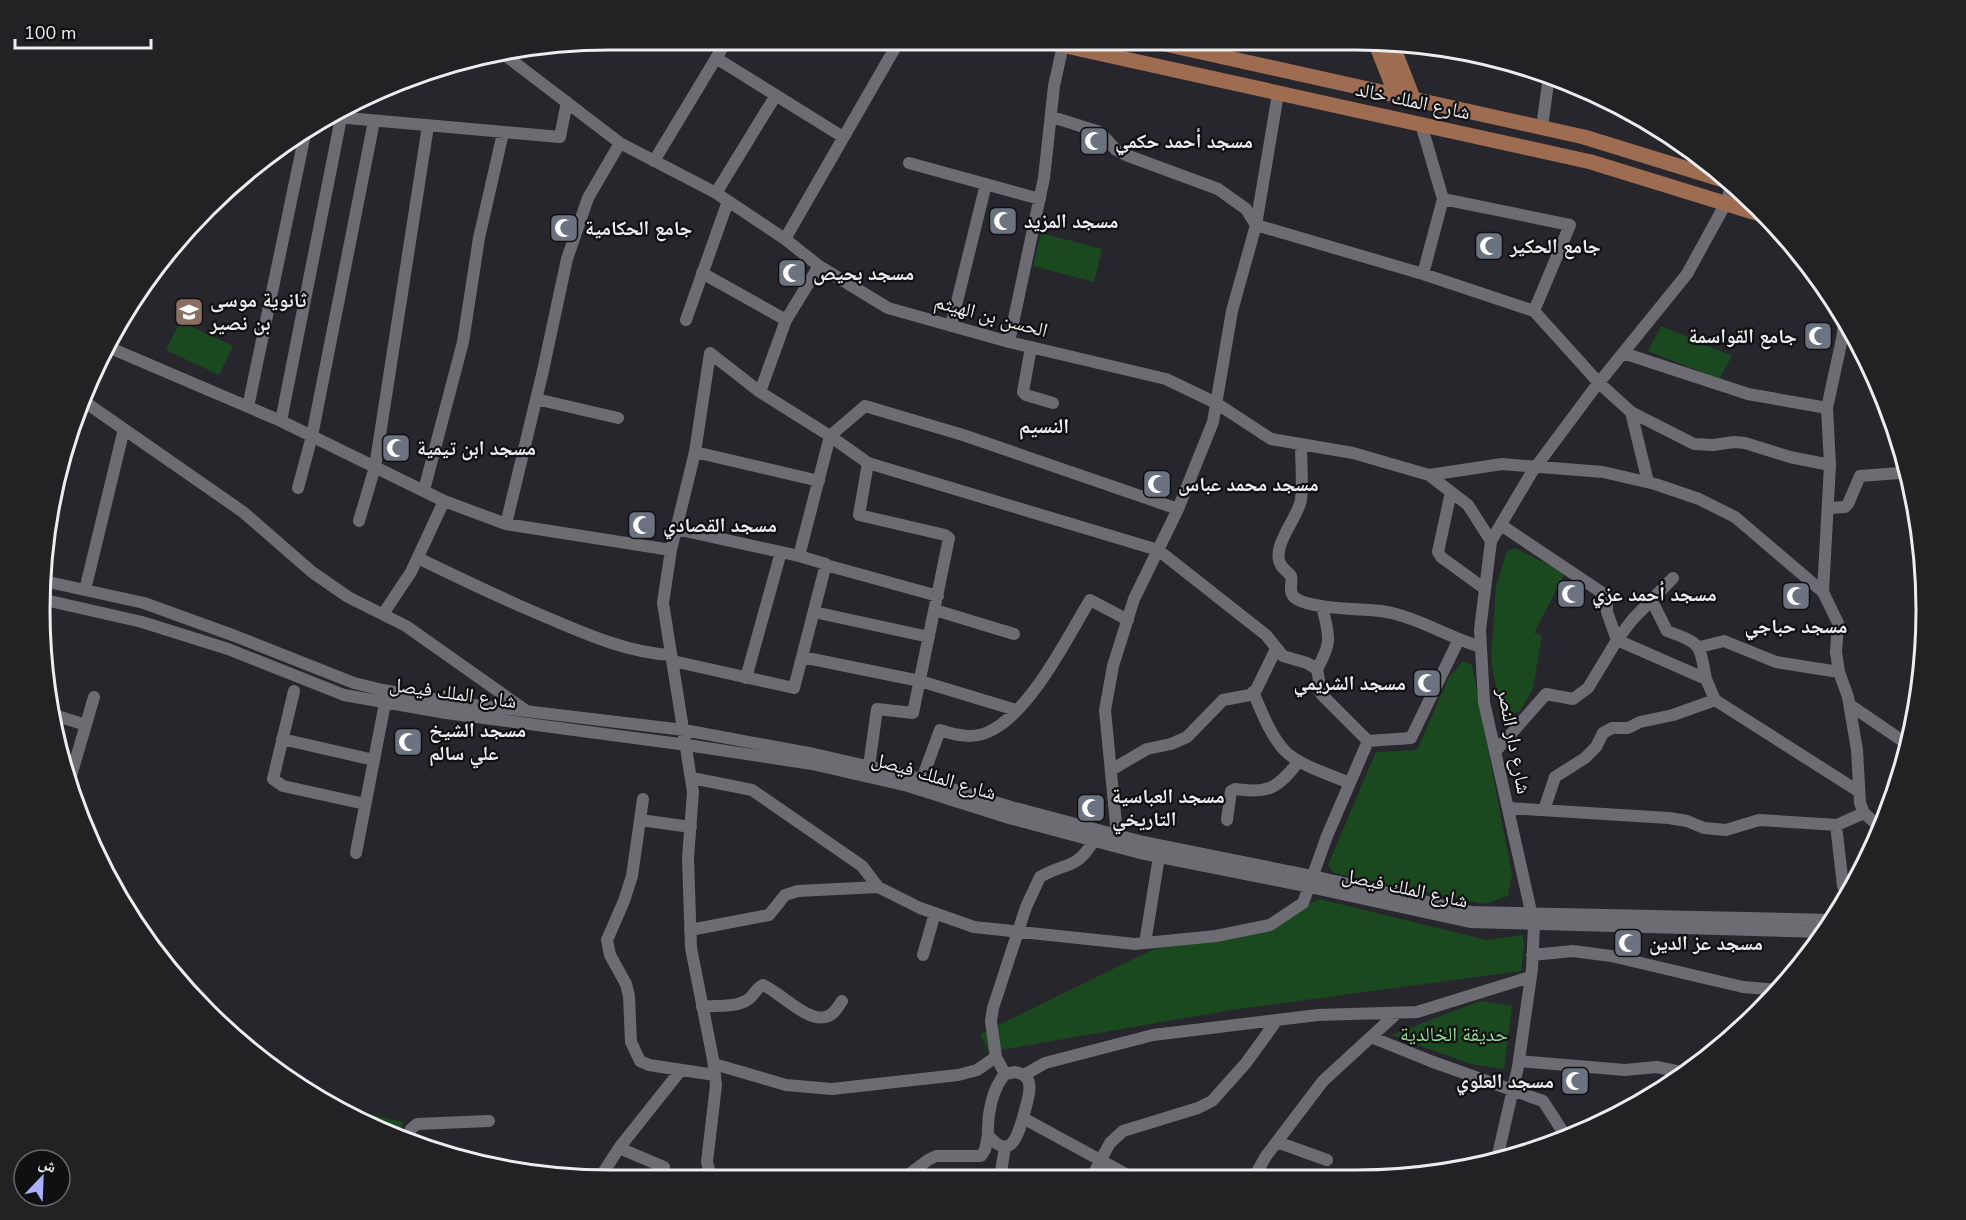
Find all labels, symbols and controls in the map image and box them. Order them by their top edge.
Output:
scale bar [15,12,152,50]
text: 100 m [24,21,76,45]
street label: شارع الملك خالد [1353,76,1473,126]
mosque icon: مسجد أحمد حكمي [1078,125,1110,157]
place label: مسجد أحمد حكمي [1115,127,1253,156]
mosque icon: مسجد المزيد [987,205,1019,237]
place label: مسجد المزيد [1024,208,1118,235]
mosque icon: جامع الحكامية [548,212,580,244]
place label: جامع الحكامية [585,215,692,242]
mosque icon: جامع الحكير [1473,230,1505,262]
place label: جامع الحكير [1509,233,1601,260]
mosque icon: مسجد بحيص [776,257,808,289]
place label: مسجد بحيص [813,260,914,287]
place label: ثانوية موسى بن نصير [209,287,307,337]
street label: الحسن بن الهيثم [931,288,1051,344]
school or university icon: ثانوية موسى بن نصير [173,296,205,328]
mosque icon: جامع القواسمة [1802,320,1834,352]
place label: جامع القواسمة [1689,323,1797,350]
district label: النسيم [1019,412,1069,440]
mosque icon: مسجد ابن تيمية [380,432,412,464]
place label: مسجد ابن تيمية [417,435,536,462]
mosque icon: مسجد محمد عباس [1141,468,1173,500]
place label: مسجد محمد عباس [1178,471,1319,498]
mosque icon: مسجد القصادي [626,509,658,541]
place label: مسجد القصادي [663,512,777,540]
mosque icon: مسجد أحمد عزي [1555,578,1587,610]
place label: مسجد أحمد عزي [1592,580,1717,609]
mosque icon: مسجد حباجي [1780,580,1812,612]
place label: مسجد حباجي [1745,613,1848,641]
mosque icon: مسجد الشريمي [1411,667,1443,699]
place label: مسجد الشريمي [1294,670,1406,698]
street label: شارع الملك فيصل [388,671,518,715]
street label: شارع دار النصر [1490,685,1538,796]
place label: مسجد الشيخ علي سالم [429,717,526,768]
mosque icon: مسجد الشيخ علي سالم [392,726,424,758]
street label: شارع الملك فيصل [869,745,999,807]
place label: مسجد العباسية التاريخي [1112,783,1225,834]
mosque icon: مسجد العباسية التاريخي [1075,792,1107,824]
street label: شارع الملك فيصل [1340,861,1470,915]
mosque icon: مسجد عز الدين [1612,927,1644,959]
place label: مسجد عز الدين [1649,930,1763,957]
park label: حديقة الخالدية [1400,1021,1508,1048]
mosque icon: مسجد العلوي [1559,1065,1591,1097]
place label: مسجد العلوي [1456,1068,1554,1096]
north arrow [12,1148,72,1208]
text: ش [35,1152,60,1179]

